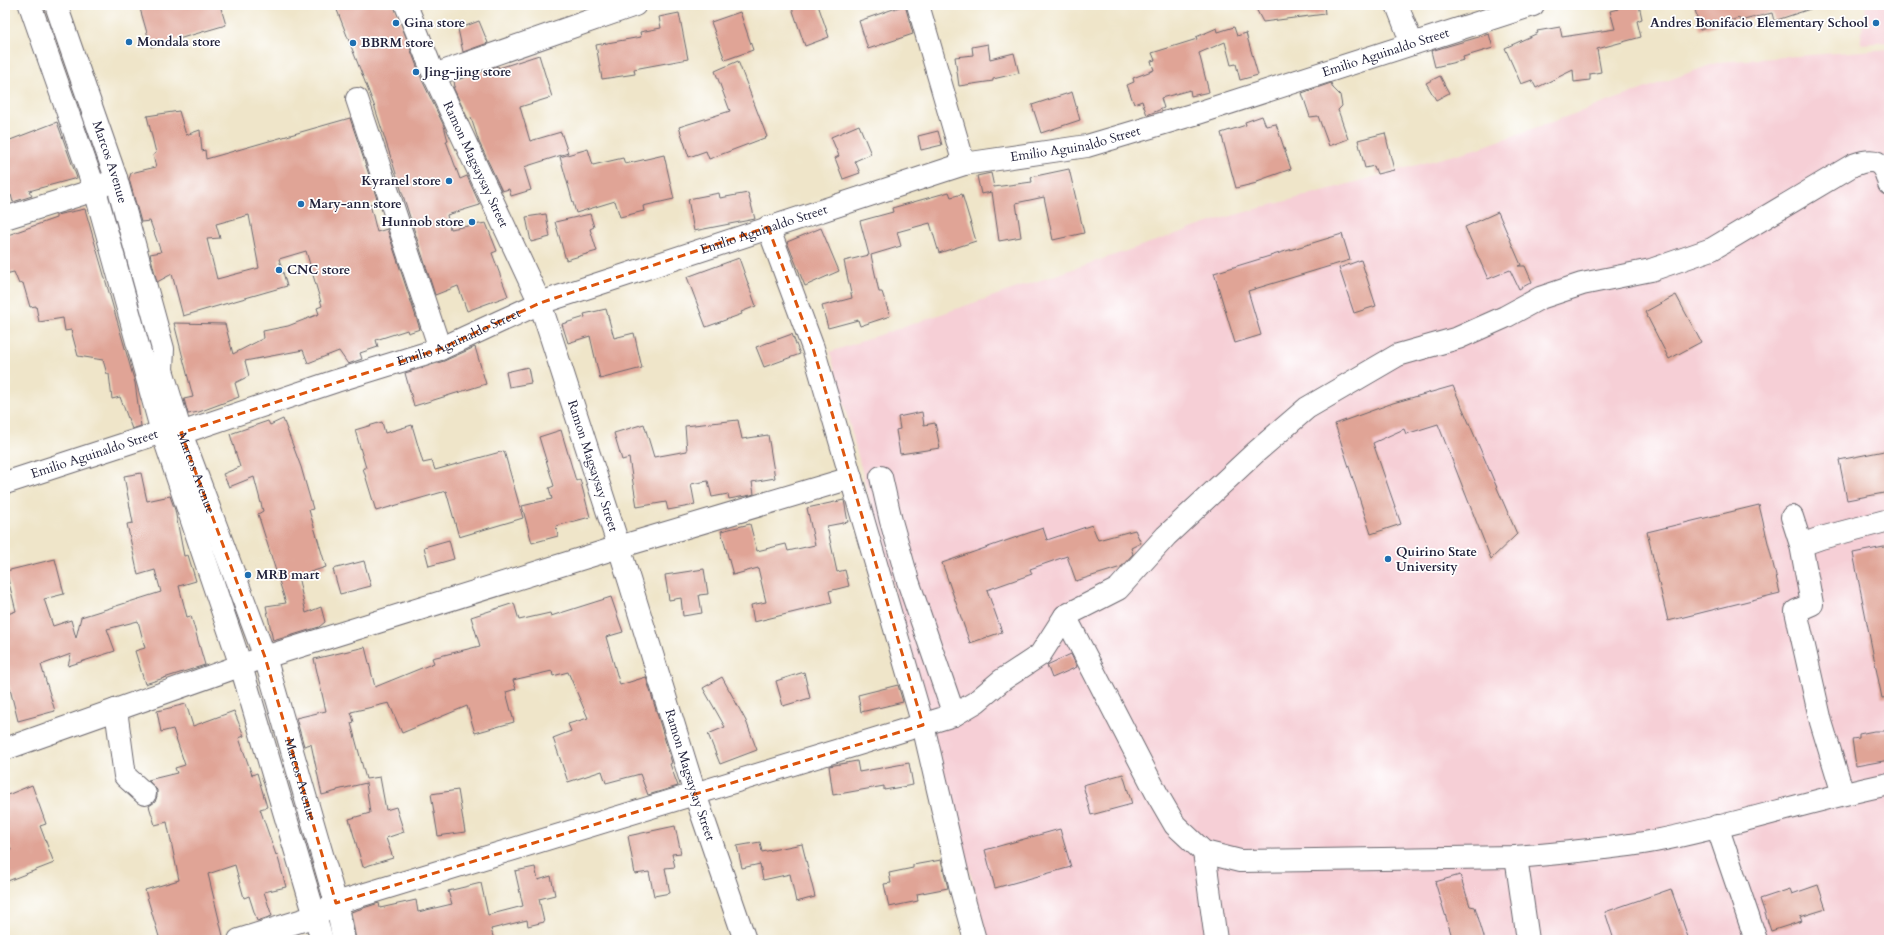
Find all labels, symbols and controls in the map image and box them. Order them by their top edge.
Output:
place label: Gina store [404,14,465,32]
place label: Andres Bonifacio Elementary School [1650,14,1868,32]
marker: Gina store [391,18,401,28]
marker: Andres Bonifacio Elementary School [1871,18,1881,28]
street label: Emilio Aguinaldo Street [1320,24,1452,81]
place label: Mondala store [137,33,221,51]
place label: BBRM store [361,34,434,52]
marker: Mondala store [124,37,134,47]
marker: BBRM store [348,38,358,48]
place label: Jing-jing store [422,63,511,81]
marker: Jing-jing store [411,67,421,77]
street label: Ramon Magsaysay Street [438,98,513,230]
street label: Marcos Avenue [88,118,132,205]
street label: Emilio Aguinaldo Street [1009,122,1143,166]
place label: Kyranel store [361,172,441,190]
marker: Kyranel store [444,176,454,186]
place label: Mary-ann store [309,195,402,213]
marker: Mary-ann store [296,199,306,209]
street label: Emilio Aguinaldo Street [698,200,830,259]
place label: Hunnob store [381,213,464,231]
marker: Hunnob store [467,217,477,227]
place label: CNC store [287,261,350,279]
marker: CNC store [274,265,284,275]
street label: Emilio Aguinaldo Street [395,304,524,371]
street label: Ramon Magsaysay Street [563,398,622,534]
street label: Emilio Aguinaldo Street [29,425,160,483]
street label: Marcos Avenue [173,430,219,516]
place label: Quirino State University [1396,543,1477,576]
marker: Quirino State University [1383,554,1393,564]
place label: MRB mart [256,566,320,584]
marker: MRB mart [243,570,253,580]
street label: Ramon Magsaysay Street [660,707,719,843]
street label: Marcos Avenue [280,736,321,823]

